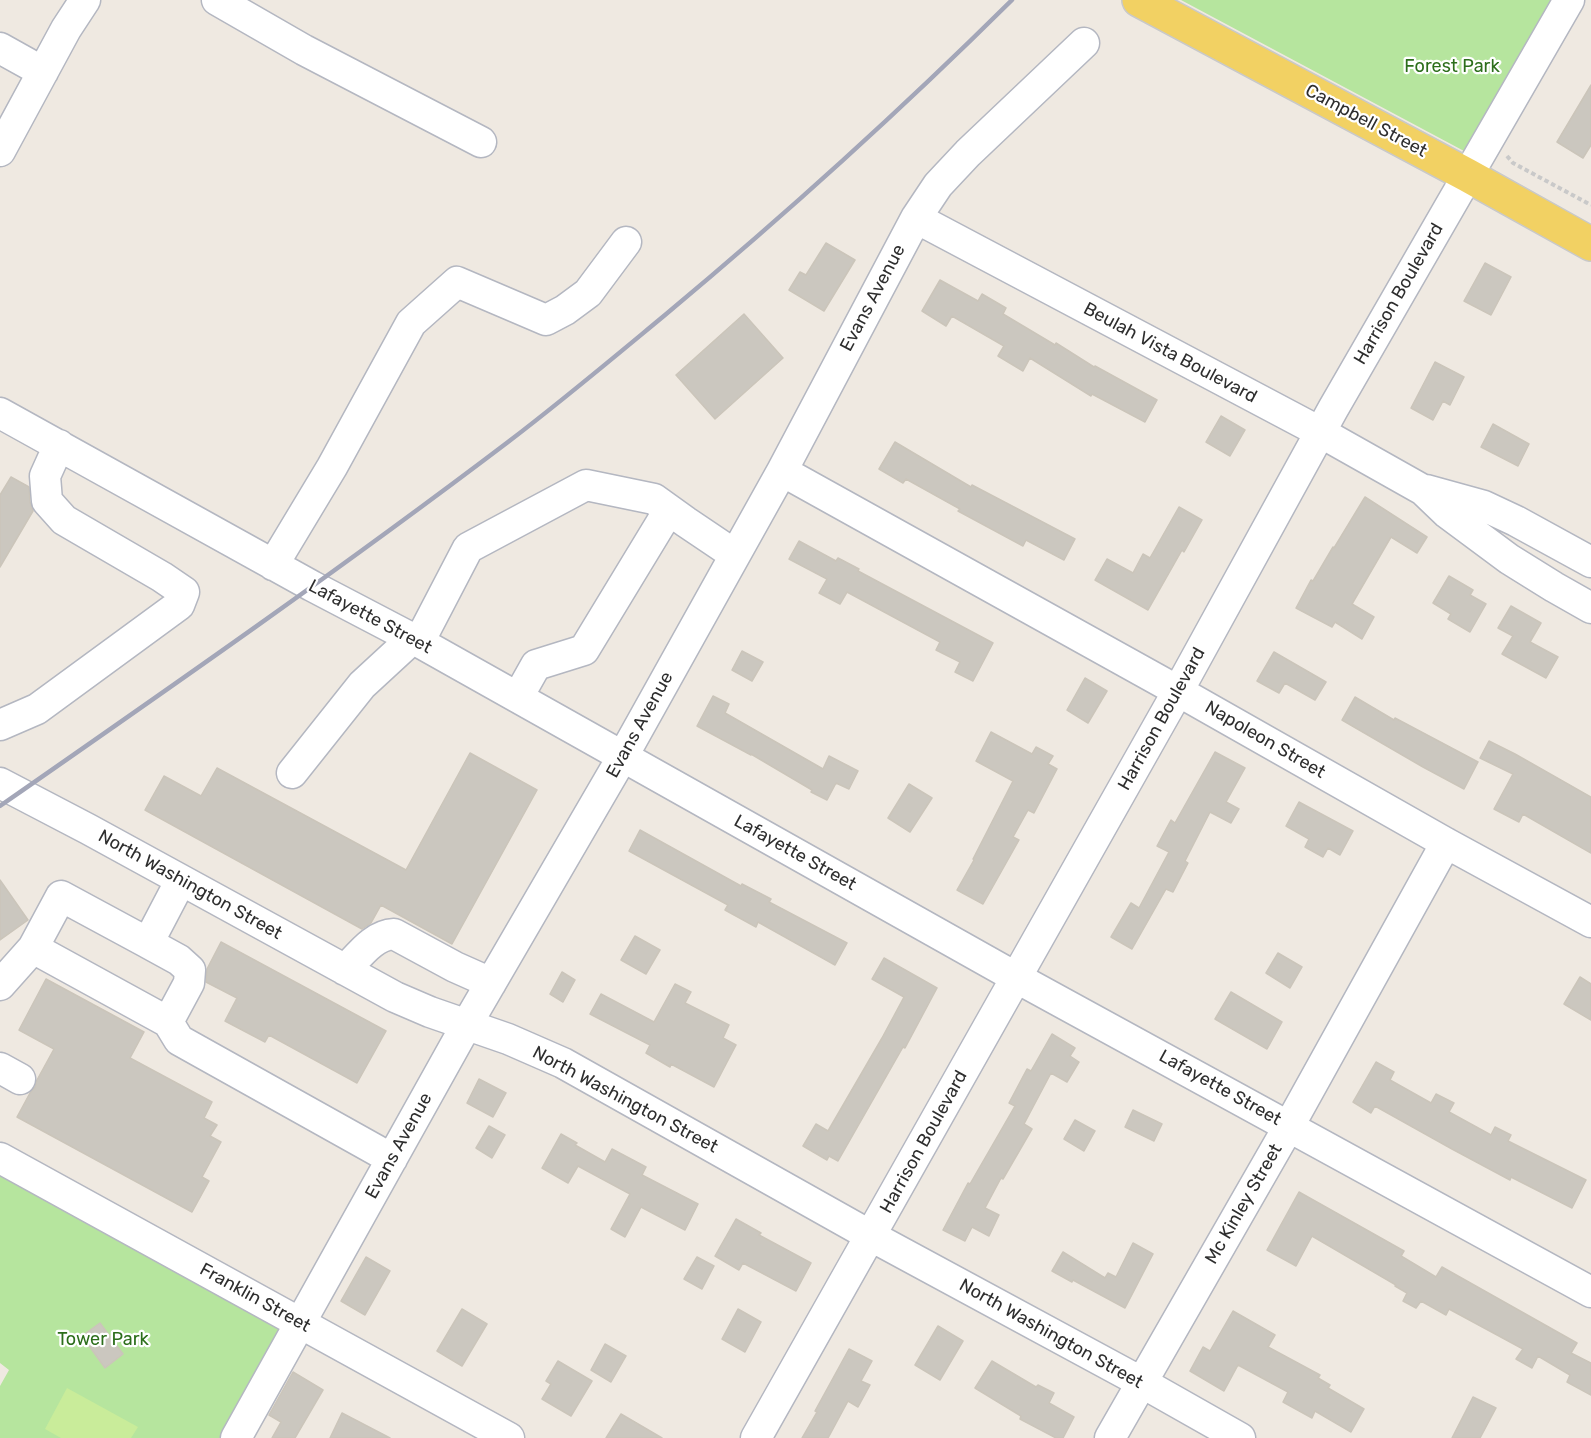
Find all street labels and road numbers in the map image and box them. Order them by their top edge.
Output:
street label: Campbell Street [1301,80,1431,162]
street label: Harrison Boulevard [1350,219,1448,369]
street label: Evans Avenue [836,241,910,355]
street label: Beulah Vista Boulevard [1080,298,1260,408]
street label: Lafayette Street [305,575,435,659]
street label: Harrison Boulevard [1114,644,1210,794]
street label: Evans Avenue [602,668,678,782]
street label: Napoleon Street [1201,697,1329,783]
street label: Lafayette Street [730,810,860,896]
street label: North Washington Street [94,825,286,945]
street label: North Washington Street [529,1042,721,1158]
street label: Lafayette Street [1155,1045,1285,1131]
street label: Harrison Boulevard [876,1067,972,1217]
street label: Evans Avenue [361,1089,437,1203]
street label: Mc Kinley Street [1201,1140,1287,1268]
street label: Franklin Street [196,1259,314,1337]
street label: North Washington Street [955,1274,1147,1394]

